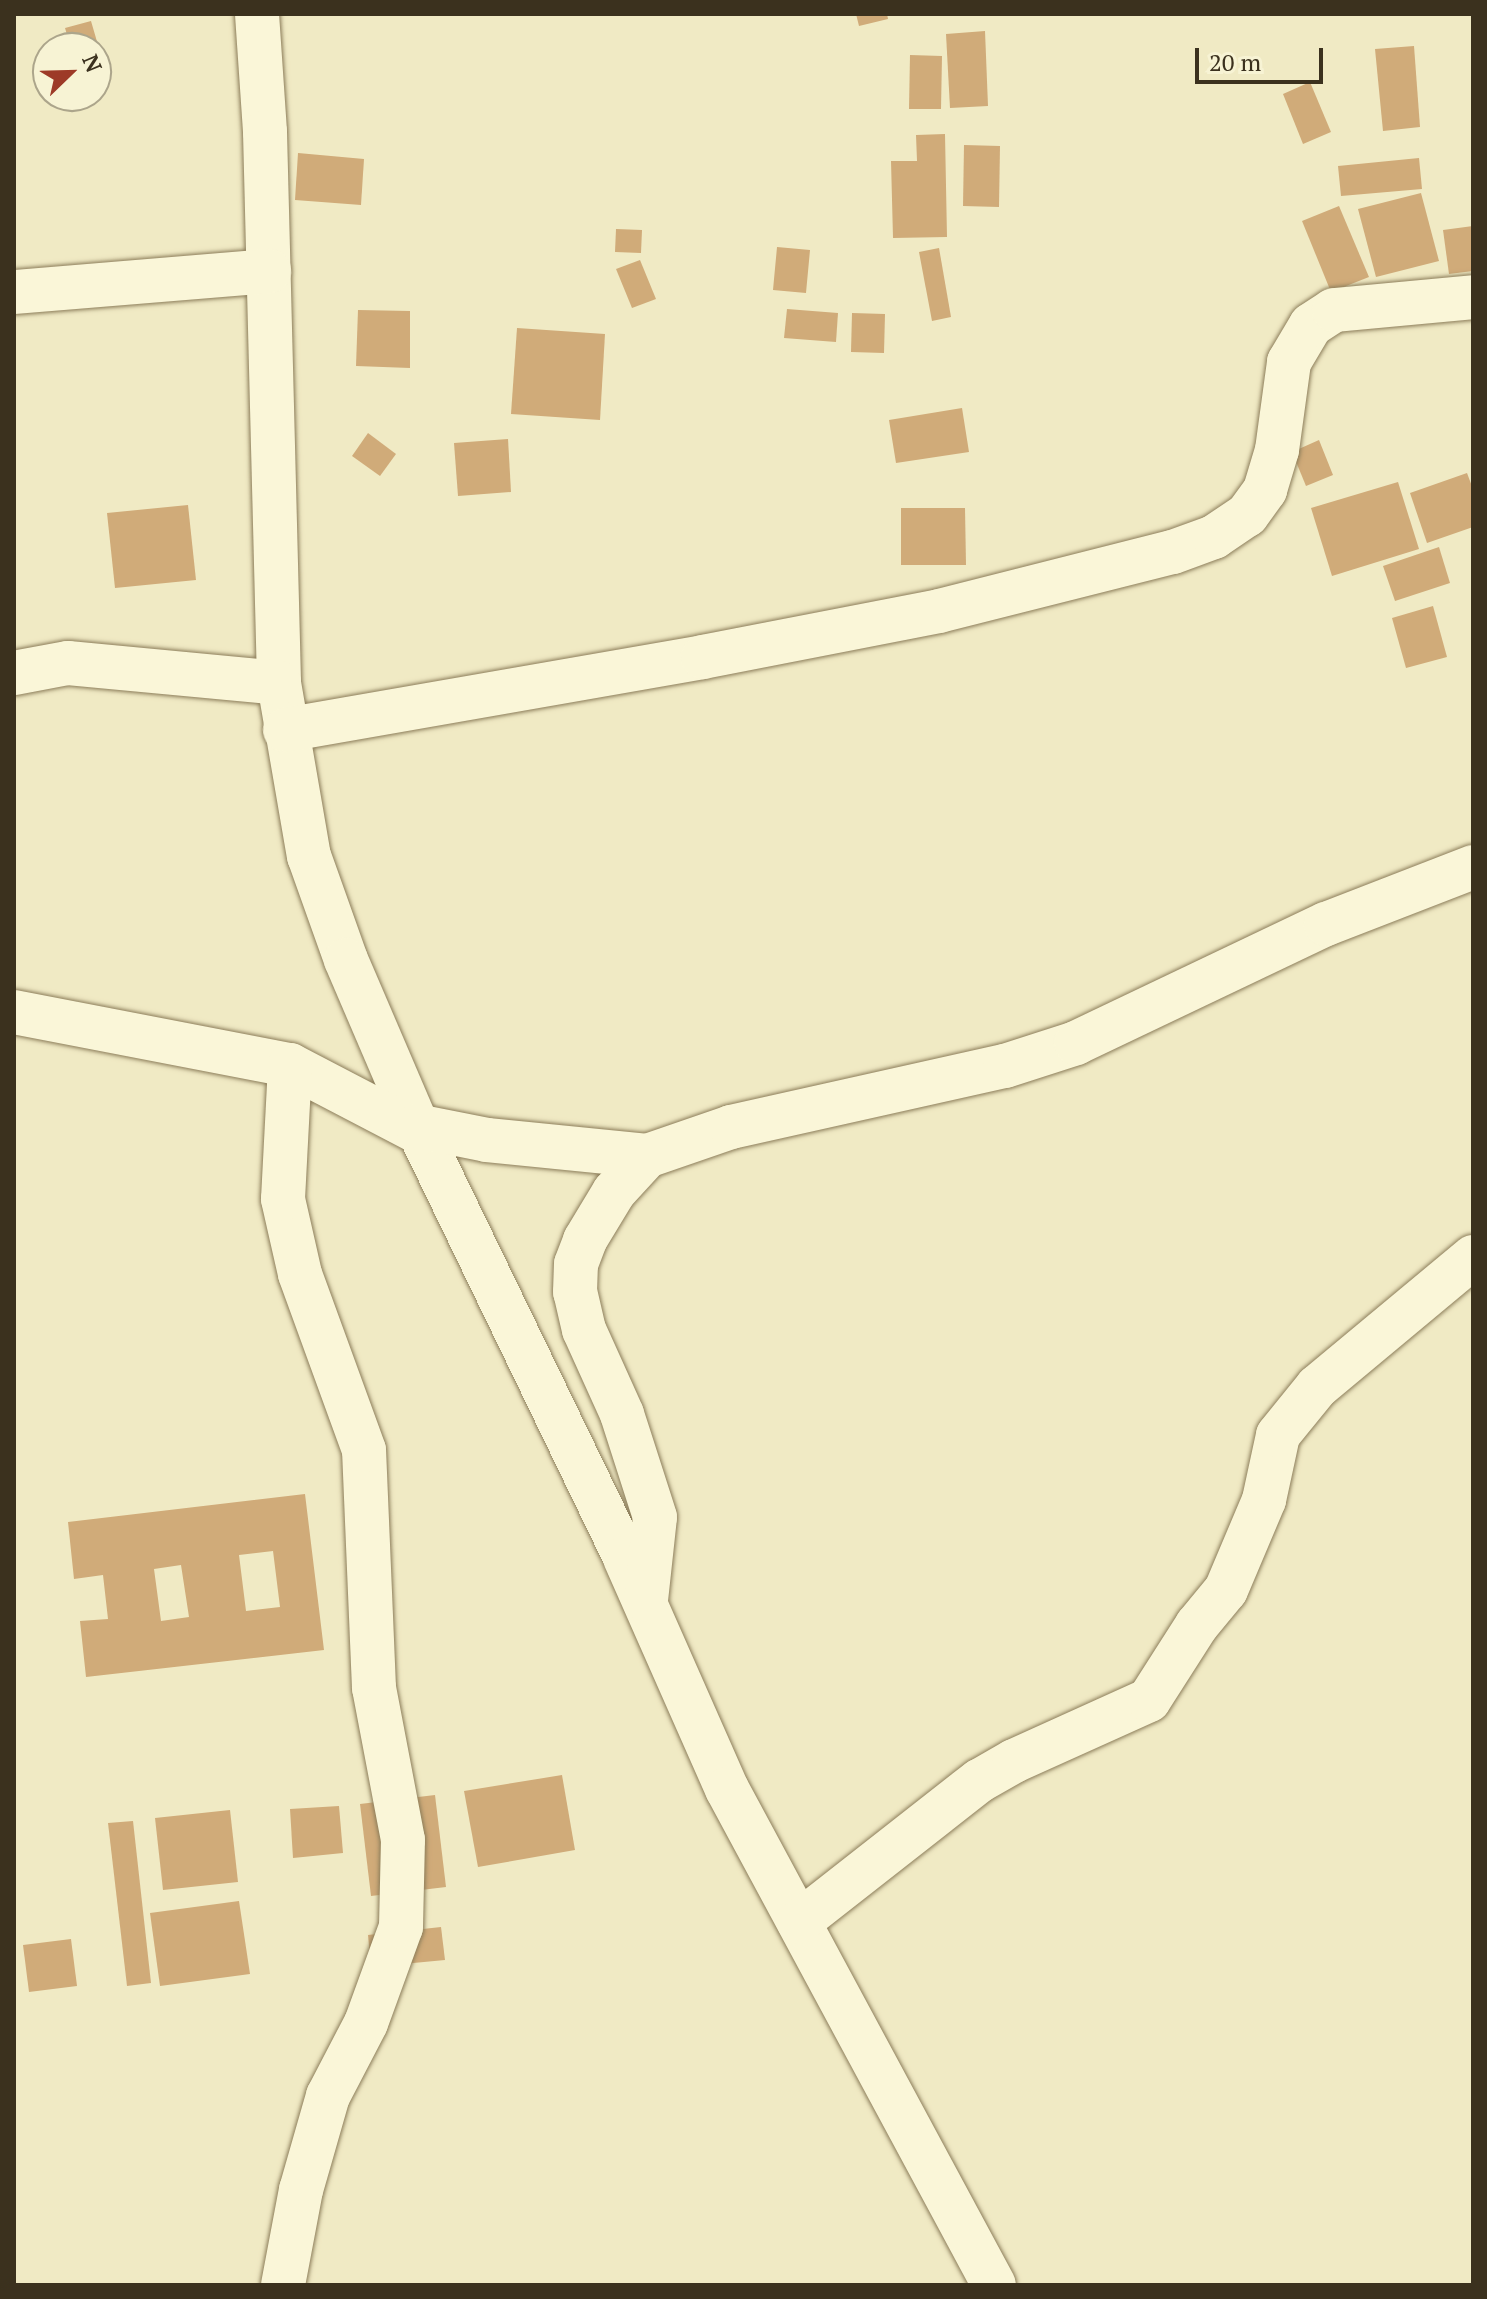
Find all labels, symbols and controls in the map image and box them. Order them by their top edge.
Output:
north arrow [32,32,112,112]
scale bar [1199,32,1327,82]
text: 20 m [1209,46,1261,78]
text: N [76,50,109,77]

